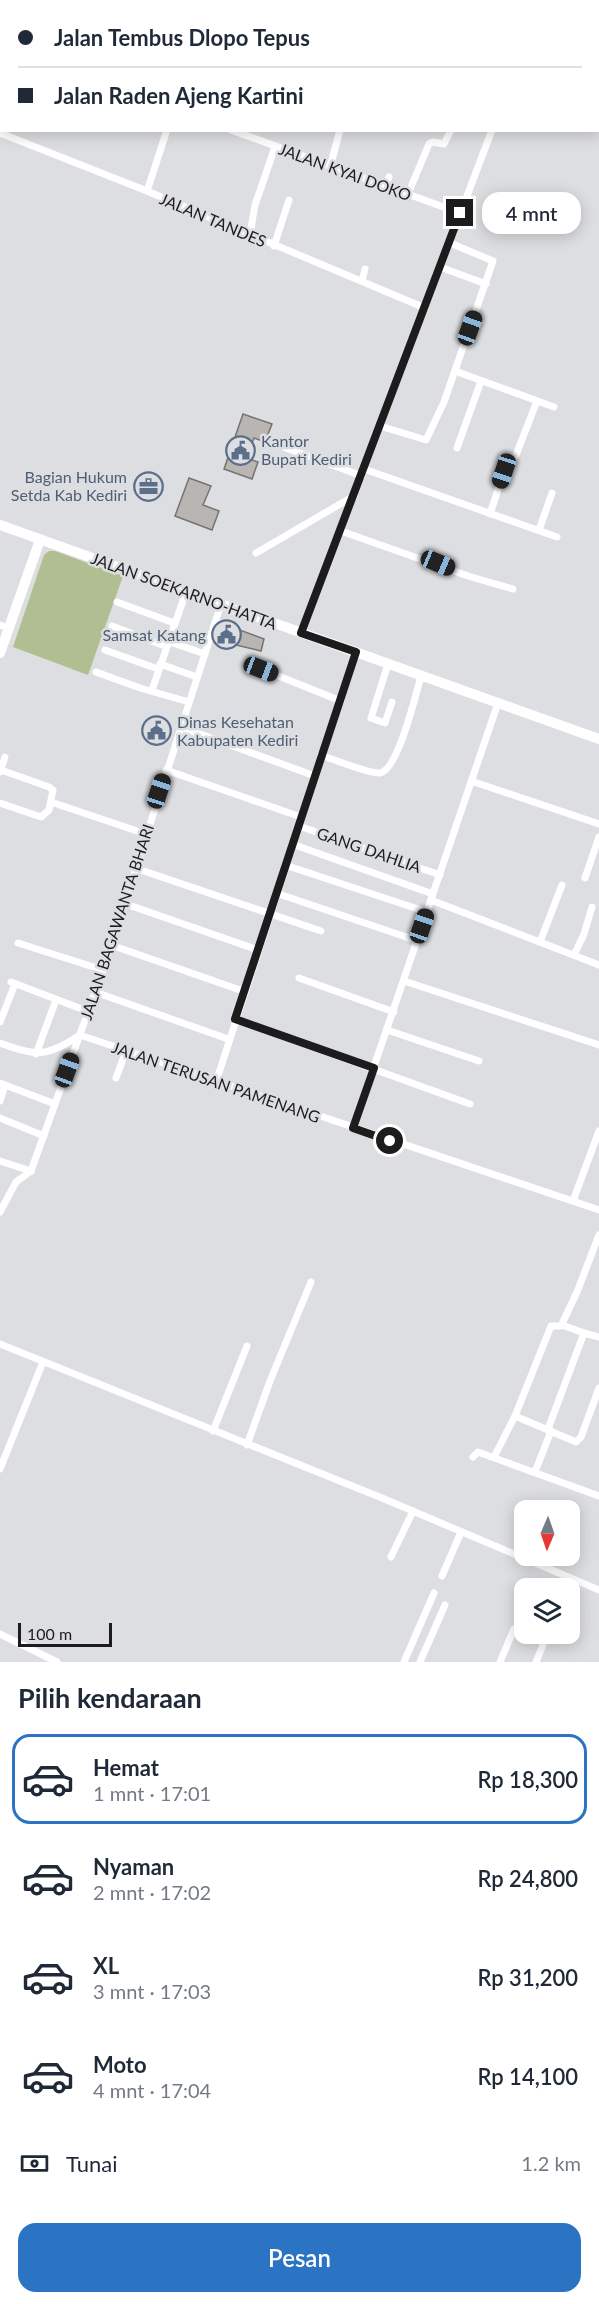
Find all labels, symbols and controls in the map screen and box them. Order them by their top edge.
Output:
text: Jalan Tembus Dlopo Tepus [54,24,310,51]
text: Jalan Raden Ajeng Kartini [54,82,304,109]
street label: JALAN KYAI DOKO [276,139,414,204]
street label: JALAN TANDES [157,189,269,251]
callout: 4 mnt [481,192,580,234]
route end [446,199,473,226]
text: 4 mnt [506,201,557,225]
car [455,308,485,348]
place label: Kantor Bupati Kediri [261,431,352,468]
public building icon: Kantor Bupati Kediri [224,434,256,466]
car [490,451,518,491]
place label: Bagian Hukum Setda Kab Kediri [11,467,127,504]
office icon: Bagian Hukum Setda Kab Kediri [132,470,164,502]
street label: JALAN SOEKARNO-HATTA [89,548,280,633]
car [418,548,458,578]
public building icon: Samsat Katang [211,619,243,651]
place label: Samsat Katang [102,625,206,644]
car [241,654,281,684]
place label: Dinas Kesehatan Kabupaten Kediri [177,712,298,749]
public building icon: Dinas Kesehatan Kabupaten Kediri [140,715,172,747]
car [145,771,173,811]
street label: JALAN BAGAWANTA BHARI [76,822,157,1022]
street label: GANG DAHLIA [315,823,424,876]
car [408,906,436,946]
street label: JALAN TERUSAN PAMENANG [110,1037,323,1126]
car [52,1050,82,1090]
route start [376,1127,403,1154]
north arrow [514,1500,580,1566]
map controls [514,1500,580,1644]
button: layers [514,1578,580,1644]
scale bar [18,1620,112,1648]
text: 100 m [27,1624,72,1643]
text: Pilih kendaraan [18,1681,202,1714]
icon: car [21,1752,75,1806]
text: Hemat [93,1754,159,1781]
text: Rp 18,300 [477,1766,578,1793]
text: 1 mnt · 17:01 [93,1781,211,1805]
icon: car [21,1851,75,1905]
text: Nyaman [93,1853,174,1880]
text: Rp 24,800 [477,1865,578,1892]
text: 2 mnt · 17:02 [93,1880,211,1904]
icon: car [21,1950,75,2004]
text: XL [93,1952,119,1979]
text: Rp 31,200 [477,1964,578,1991]
text: 3 mnt · 17:03 [93,1979,211,2003]
icon: car [21,2049,75,2103]
text: Moto [93,2051,147,2078]
text: Rp 14,100 [477,2063,578,2090]
text: 4 mnt · 17:04 [93,2078,211,2102]
icon: cash [18,2147,51,2180]
text: Tunai [66,2150,117,2177]
text: 1.2 km [521,2151,581,2175]
button: Pesan [18,2223,581,2292]

